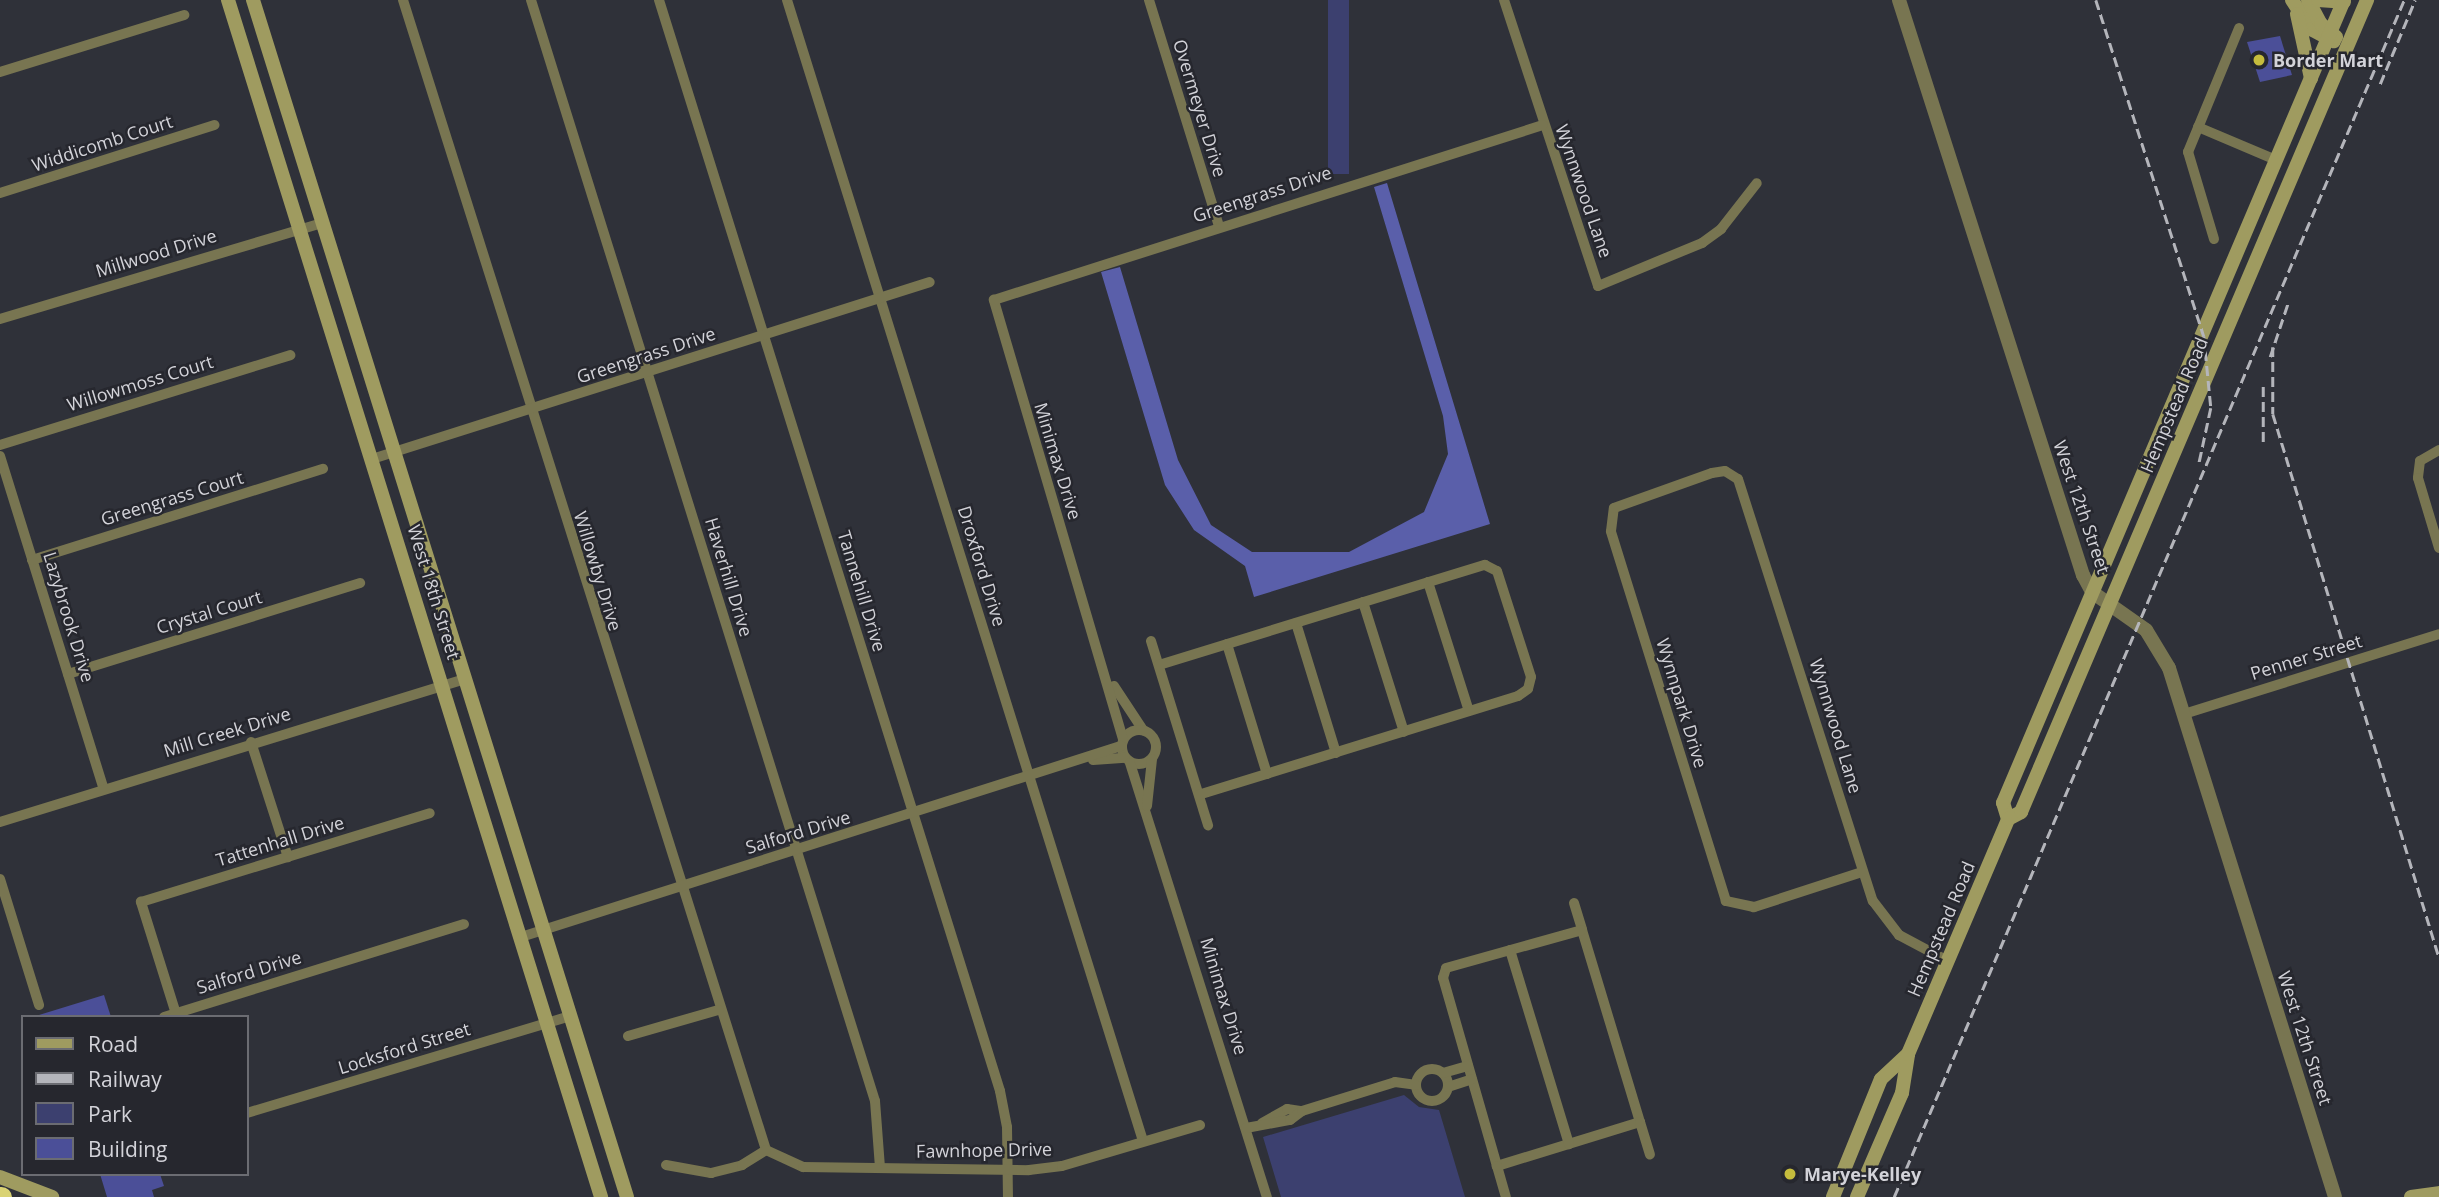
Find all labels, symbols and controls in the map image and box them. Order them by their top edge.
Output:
street label: Overmeyer Drive [1169,37,1231,179]
place label: Border Mart [2273,49,2383,71]
marker: Border Mart [2251,52,2267,68]
street label: Widdicomb Court [29,110,175,176]
street label: Wynnwood Lane [1551,122,1617,260]
street label: Greengrass Drive [1190,161,1334,227]
street label: Millwood Drive [93,224,219,282]
street label: Greengrass Drive [574,322,718,388]
street label: Hempstead Road [2136,334,2212,476]
street label: Willowmoss Court [64,351,216,415]
street label: Minimax Drive [1030,400,1086,522]
street label: West 12th Street [2049,438,2115,576]
street label: Greengrass Court [98,466,246,530]
street label: Droxford Drive [953,503,1011,629]
street label: Willowby Drive [570,509,626,633]
street label: Haverhill Drive [701,515,757,639]
street label: West 18th Street [403,522,465,662]
street label: Tannehill Drive [833,528,891,654]
street label: Lazybrook Drive [39,549,99,685]
street label: Crystal Court [154,586,264,638]
street label: Penner Street [2248,630,2364,684]
street label: Wynnpark Drive [1652,636,1712,770]
street label: Wynnwood Lane [1805,656,1867,796]
street label: Mill Creek Drive [161,702,293,762]
street label: Salford Drive [743,806,853,858]
street label: Tattenhall Drive [213,811,347,871]
street label: Hempstead Road [1903,858,1979,1000]
street label: Minimax Drive [1196,935,1252,1057]
street label: Salford Drive [194,946,304,998]
street label: West 12th Street [2273,968,2337,1108]
legend [21,1015,248,1176]
street label: Locksford Street [335,1018,473,1078]
text: Road [88,1030,138,1058]
text: Railway [88,1065,162,1093]
text: Park [88,1100,132,1128]
text: Building [88,1135,167,1163]
street label: Fawnhope Drive [916,1138,1052,1162]
place label: Marye-Kelley [1804,1163,1921,1185]
marker: Marye-Kelley [1782,1166,1798,1182]

